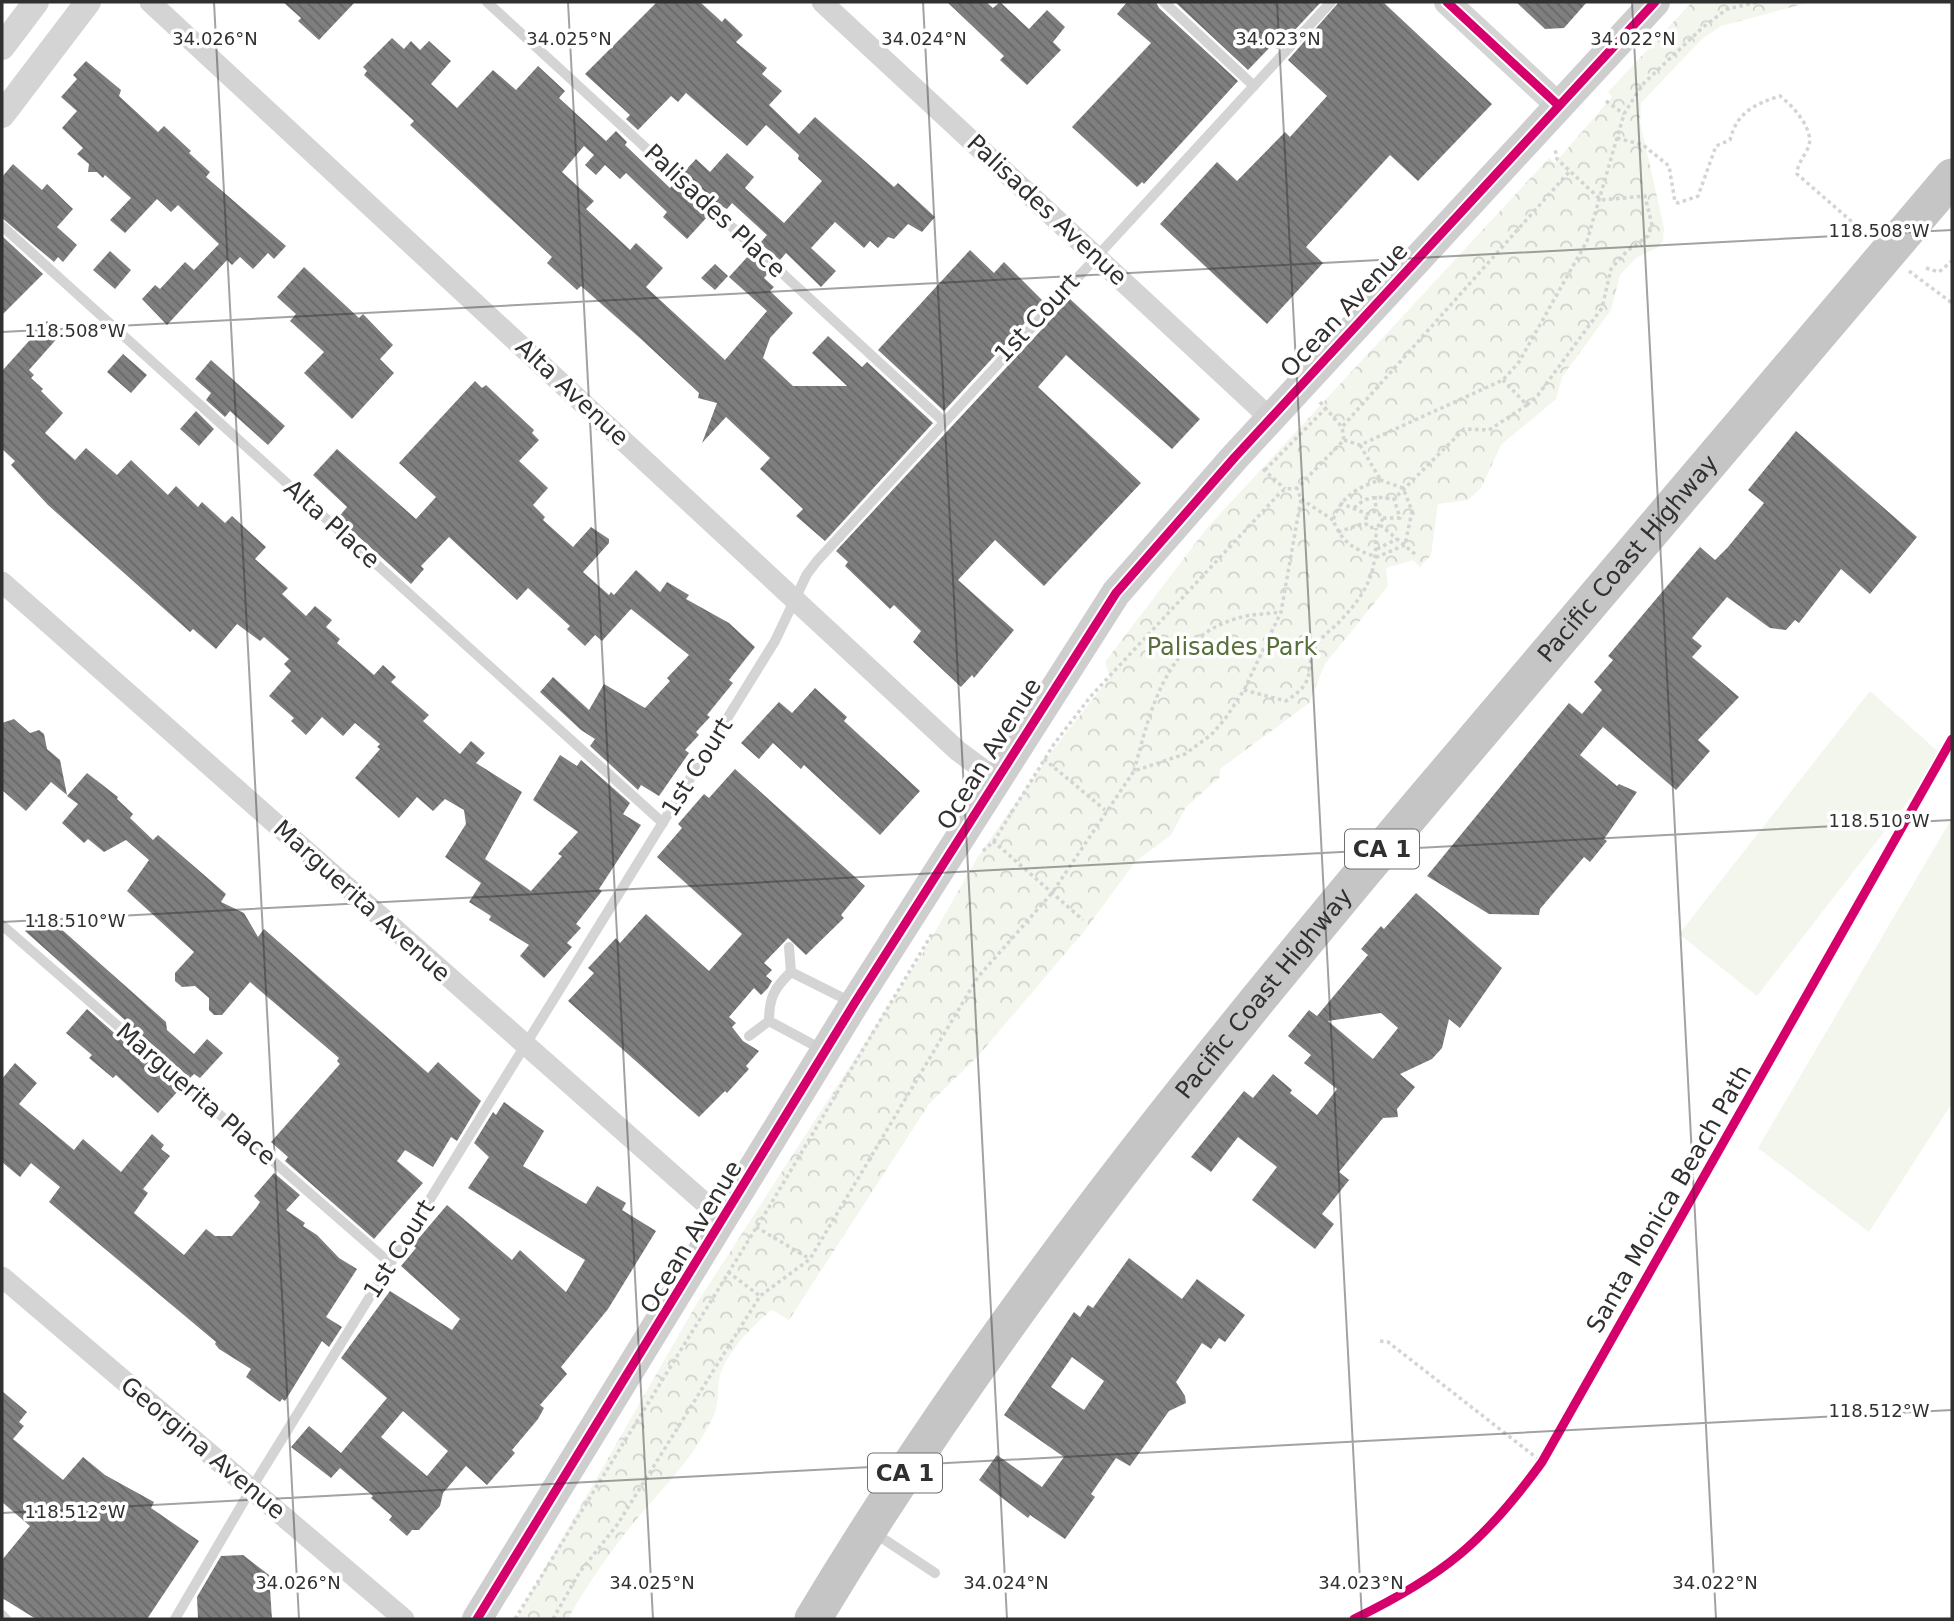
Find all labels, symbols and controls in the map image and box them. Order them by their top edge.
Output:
text: 34.026°N [172,28,258,49]
text: 34.025°N [526,28,612,49]
text: 34.024°N [881,28,967,49]
text: 34.023°N [1235,28,1321,49]
text: 34.022°N [1590,28,1676,49]
street label: Palisades Avenue [961,129,1133,291]
street label: Palisades Place [639,138,791,284]
text: 118.508°W [1828,220,1930,241]
street label: Ocean Avenue [1275,237,1413,383]
street label: 1st Court [989,268,1085,368]
text: 118.508°W [24,320,126,341]
street label: Alta Avenue [510,333,634,451]
street label: Pacific Coast Highway [1532,449,1724,668]
street label: Alta Place [279,474,385,574]
park label: Palisades Park [1147,633,1317,661]
street label: Ocean Avenue [931,673,1047,835]
street label: 1st Court [656,713,738,821]
text: 118.510°W [1828,810,1930,831]
street label: Marguerita Avenue [268,814,456,988]
road number: CA 1 [1345,830,1419,869]
street label: Pacific Coast Highway [1170,882,1358,1104]
text: 118.510°W [24,910,126,931]
street label: Marguerita Place [111,1017,281,1171]
street label: Santa Monica Beach Path [1581,1060,1757,1338]
street label: Ocean Avenue [634,1155,748,1319]
street label: 1st Court [358,1195,440,1303]
street label: Georgina Avenue [115,1371,291,1525]
text: 118.512°W [1828,1400,1930,1421]
road number: CA 1 [868,1454,942,1492]
text: 118.512°W [24,1501,126,1522]
text: 34.026°N [255,1572,341,1593]
text: 34.025°N [609,1572,695,1593]
text: 34.024°N [963,1572,1049,1593]
text: 34.023°N [1318,1572,1404,1593]
text: 34.022°N [1672,1572,1758,1593]

